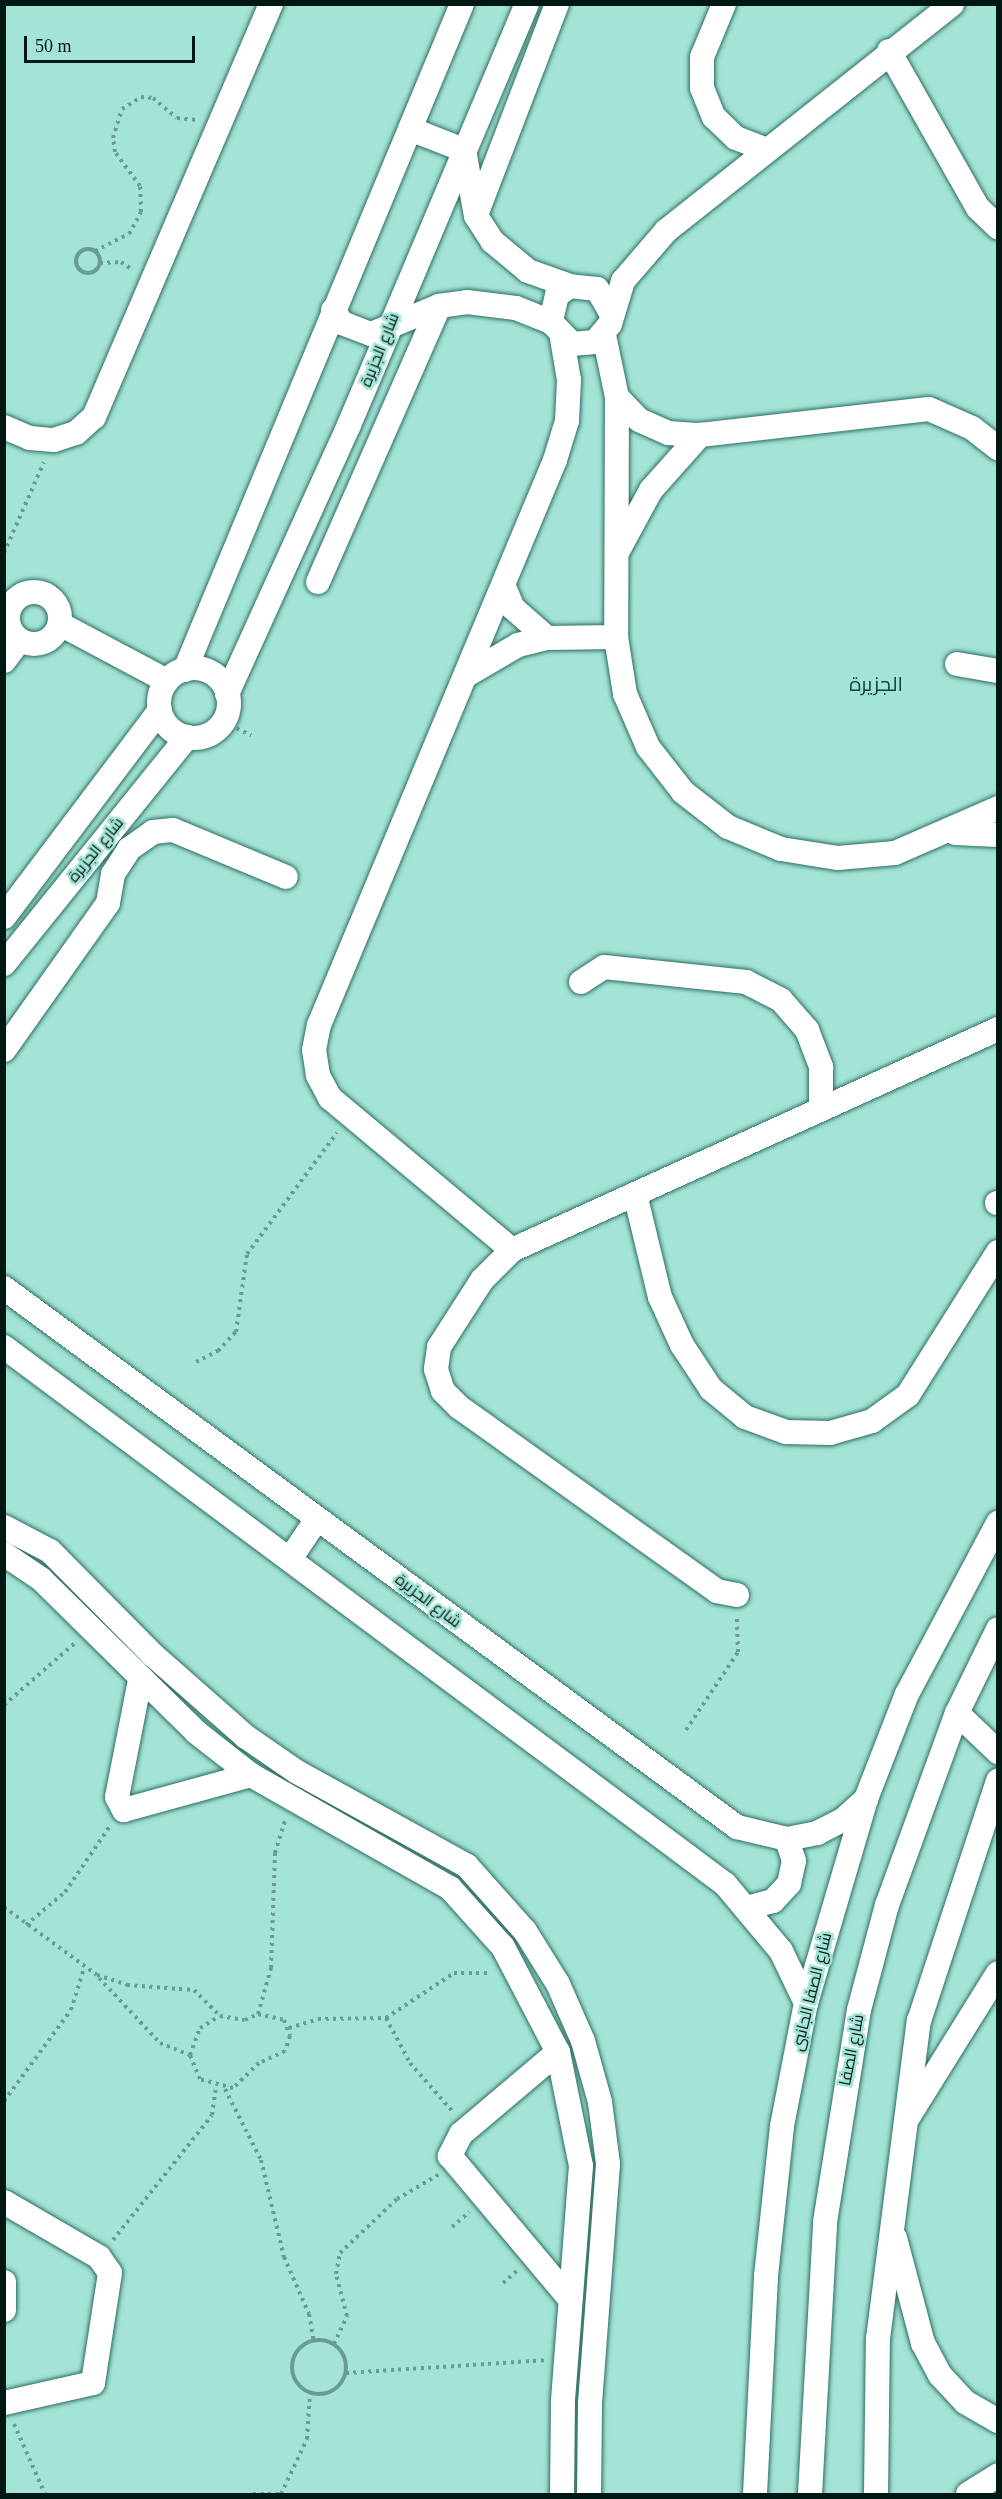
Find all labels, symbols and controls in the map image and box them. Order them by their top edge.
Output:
scale bar [27,24,198,62]
text: 50 m [35,36,72,56]
street label: شارع الجزيرة [357,310,403,390]
district label: الجزيرة [849,672,903,696]
street label: شارع الجزيرة [64,814,128,886]
street label: شارع الجزيرة [391,1570,465,1632]
street label: شارع الصفا الجانبى [788,1931,836,2053]
street label: شارع الصفا [836,2013,868,2087]

